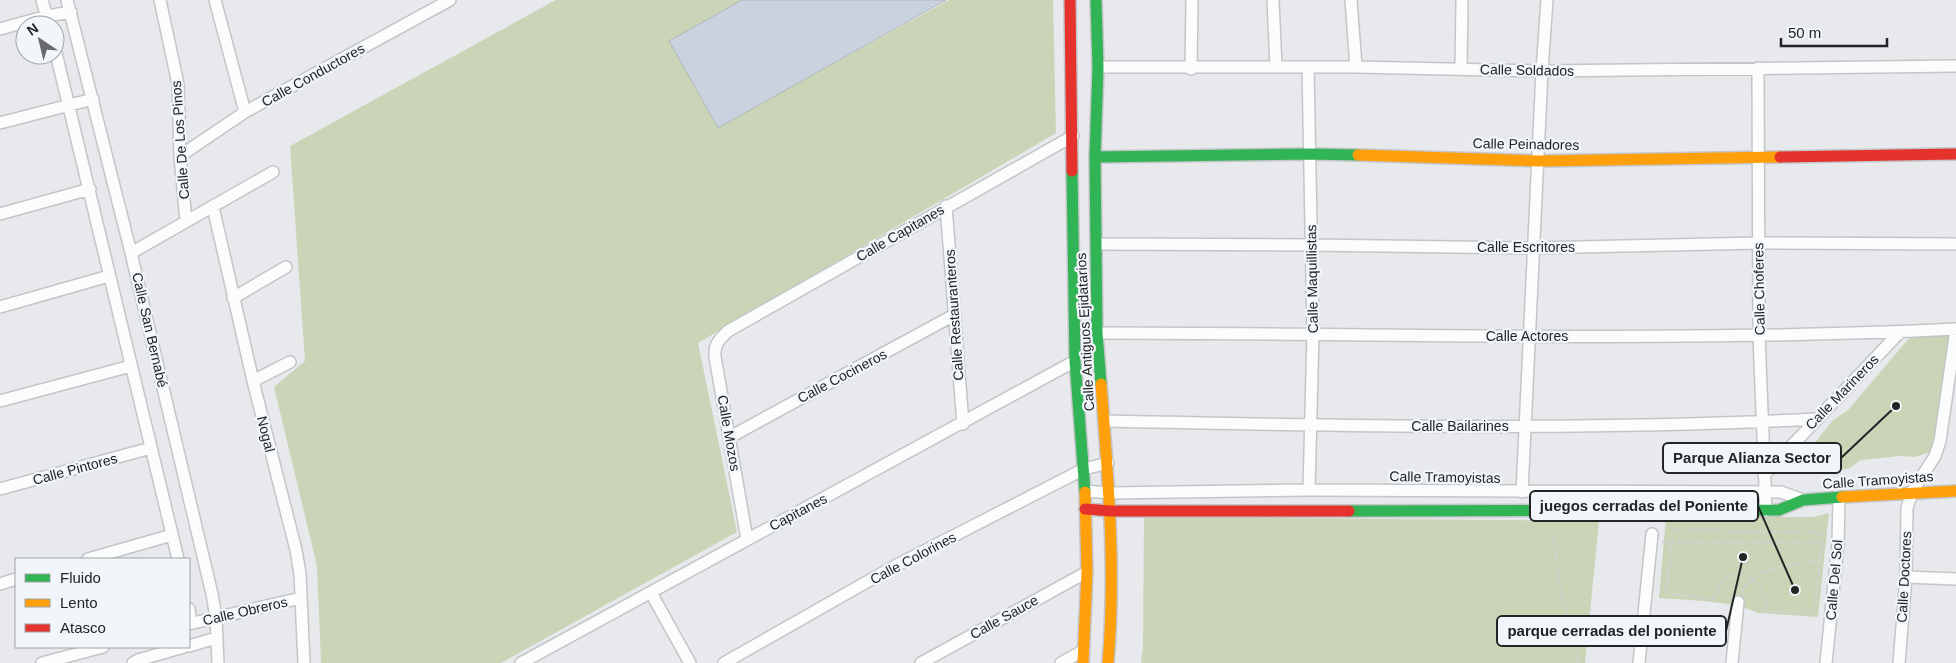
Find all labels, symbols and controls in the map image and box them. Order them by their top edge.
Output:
north arrow [15,15,65,65]
scale bar [1781,15,1887,47]
text: N [24,20,41,39]
text: 50 m [1788,24,1821,41]
street label: Calle Conductores [259,40,367,110]
street label: Calle Soldados [1480,61,1574,79]
street label: Calle De Los Pinos [168,80,192,200]
street label: Calle Peinadores [1473,135,1579,153]
street label: Calle Capitanes [853,201,947,265]
street label: Calle Maquillistas [1303,224,1321,334]
street label: Calle Escritores [1477,239,1575,255]
street label: Calle Choferes [1750,243,1768,335]
street label: Calle Restauranteros [941,249,967,381]
street label: Calle Antiguos Ejidatarios [1073,252,1097,412]
street label: Calle San Bernabé [129,271,171,389]
street label: Calle Actores [1486,328,1568,344]
street label: Calle Cocineros [795,346,889,406]
street label: Calle Marineros [1802,351,1882,433]
street label: Calle Mozos [714,394,744,472]
street label: Nogal [254,414,278,454]
street label: Calle Bailarines [1411,418,1509,434]
callout: Parque Alianza Sector [1663,443,1841,473]
text: Parque Alianza Sector [1673,449,1831,466]
street label: Calle Pintores [31,450,119,488]
street label: Calle Tramoyistas [1389,468,1501,486]
street label: Calle Tramoyistas [1822,468,1934,492]
street label: Capitanes [766,490,830,534]
callout: juegos cerradas del Poniente [1530,491,1758,521]
text: juegos cerradas del Poniente [1539,497,1748,514]
street label: Calle Colorines [867,529,959,587]
street label: Calle Doctores [1894,531,1914,623]
street label: Calle Del Sol [1823,539,1845,621]
legend [15,558,190,648]
text: Fluido [60,569,101,586]
street label: Calle Sauce [967,592,1041,642]
street label: Calle Obreros [201,593,289,629]
text: Lento [60,594,98,611]
callout: parque cerradas del poniente [1497,616,1726,646]
text: Atasco [60,619,106,636]
text: parque cerradas del poniente [1507,622,1717,639]

